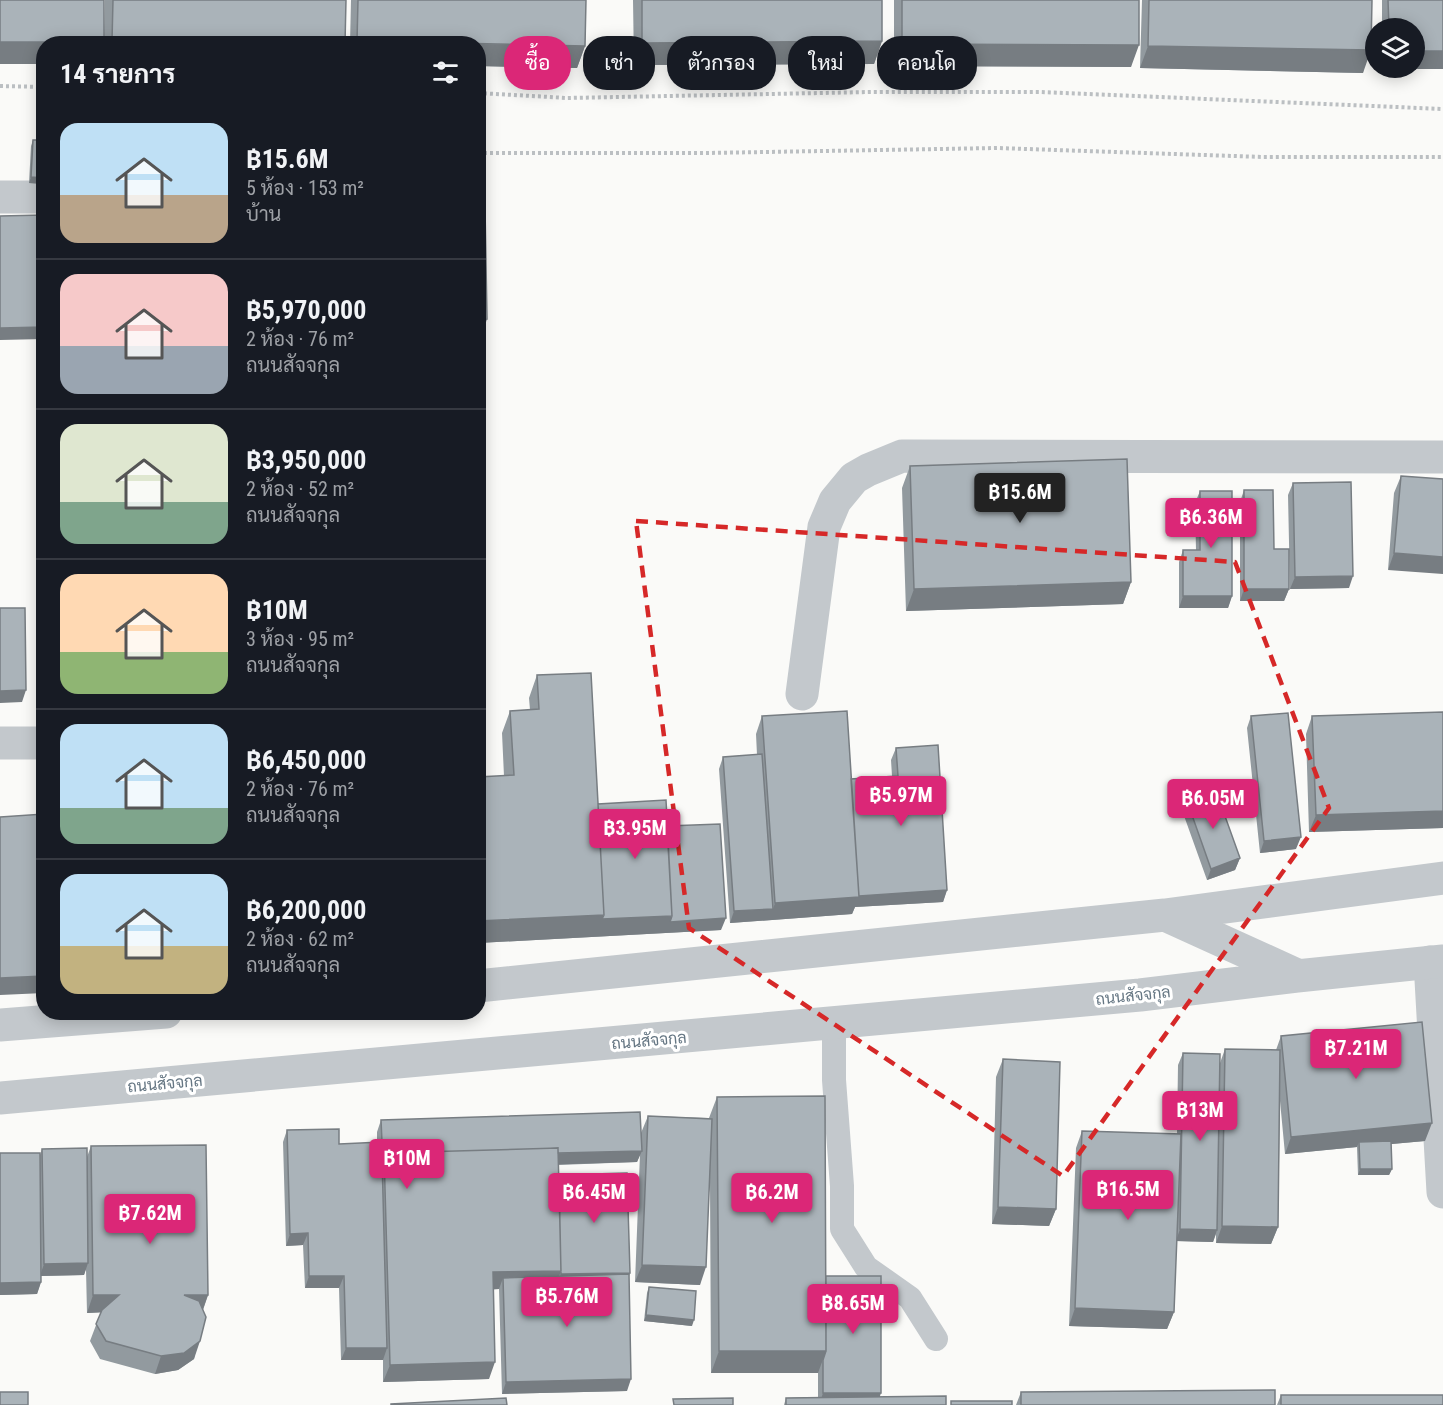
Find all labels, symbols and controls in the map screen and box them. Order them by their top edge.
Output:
map controls [1365,18,1425,78]
button: layers [1365,18,1425,78]
chip: ซื้อ [504,36,571,90]
chip: เช่า [583,36,655,90]
chip: ตัวกรอง [667,36,776,90]
chip: ใหม่ [788,36,865,90]
chip: คอนโด [877,36,977,90]
icon: filters [429,56,462,89]
text: 14 รายการ [60,59,175,89]
text: ฿15.6M [246,144,328,174]
icon: home [108,147,180,219]
text: 5 ห้อง · 153 m² [246,176,364,200]
text: บ้าน [246,202,281,226]
text: ฿5,970,000 [246,295,366,325]
icon: home [108,298,180,370]
text: 2 ห้อง · 76 m² [246,327,354,351]
text: ถนนสัจจกุล [246,353,340,377]
text: ฿3,950,000 [246,445,366,475]
icon: home [108,448,180,520]
pin: ฿15.6M [971,473,1069,524]
text: 2 ห้อง · 52 m² [246,477,354,501]
text: ฿15.6M [988,480,1052,504]
pin: ฿6.36M [1162,498,1260,549]
text: ถนนสัจจกุล [246,503,340,527]
text: ฿6.36M [1179,505,1243,529]
text: ฿10M [246,595,308,625]
icon: home [108,598,180,670]
text: 3 ห้อง · 95 m² [246,627,354,651]
text: ถนนสัจจกุล [246,653,340,677]
text: ฿6,450,000 [246,745,366,775]
icon: home [108,748,180,820]
pin: ฿5.97M [852,776,950,827]
text: 2 ห้อง · 76 m² [246,777,354,801]
pin: ฿6.05M [1164,779,1262,830]
text: ฿5.97M [869,783,933,807]
text: ฿6.05M [1181,786,1245,810]
text: ถนนสัจจกุล [246,803,340,827]
pin: ฿3.95M [586,809,684,860]
text: ฿3.95M [603,816,667,840]
text: ฿6,200,000 [246,895,366,925]
icon: home [108,898,180,970]
text: 2 ห้อง · 62 m² [246,927,354,951]
text: ถนนสัจจกุล [246,953,340,977]
street label: ถนนสัจจกุล [1095,981,1172,1011]
street label: ถนนสัจจกุล [611,1027,688,1055]
pin: ฿7.21M [1307,1029,1405,1080]
text: ฿7.21M [1324,1036,1388,1060]
street label: ถนนสัจจกุล [127,1070,204,1098]
pin: ฿13M [1164,1091,1236,1142]
text: ฿13M [1176,1098,1224,1122]
pin: ฿10M [371,1139,443,1190]
text: ฿10M [383,1146,431,1170]
pin: ฿16.5M [1079,1170,1177,1221]
pin: ฿6.45M [545,1173,643,1224]
pin: ฿6.2M [730,1173,814,1224]
text: ฿16.5M [1096,1177,1160,1201]
text: ฿6.45M [562,1180,626,1204]
text: ฿6.2M [745,1180,799,1204]
pin: ฿7.62M [101,1194,199,1245]
text: ฿7.62M [118,1201,182,1225]
pin: ฿5.76M [518,1277,616,1328]
text: ฿5.76M [535,1284,599,1308]
pin: ฿8.65M [804,1284,902,1335]
text: ฿8.65M [821,1291,885,1315]

